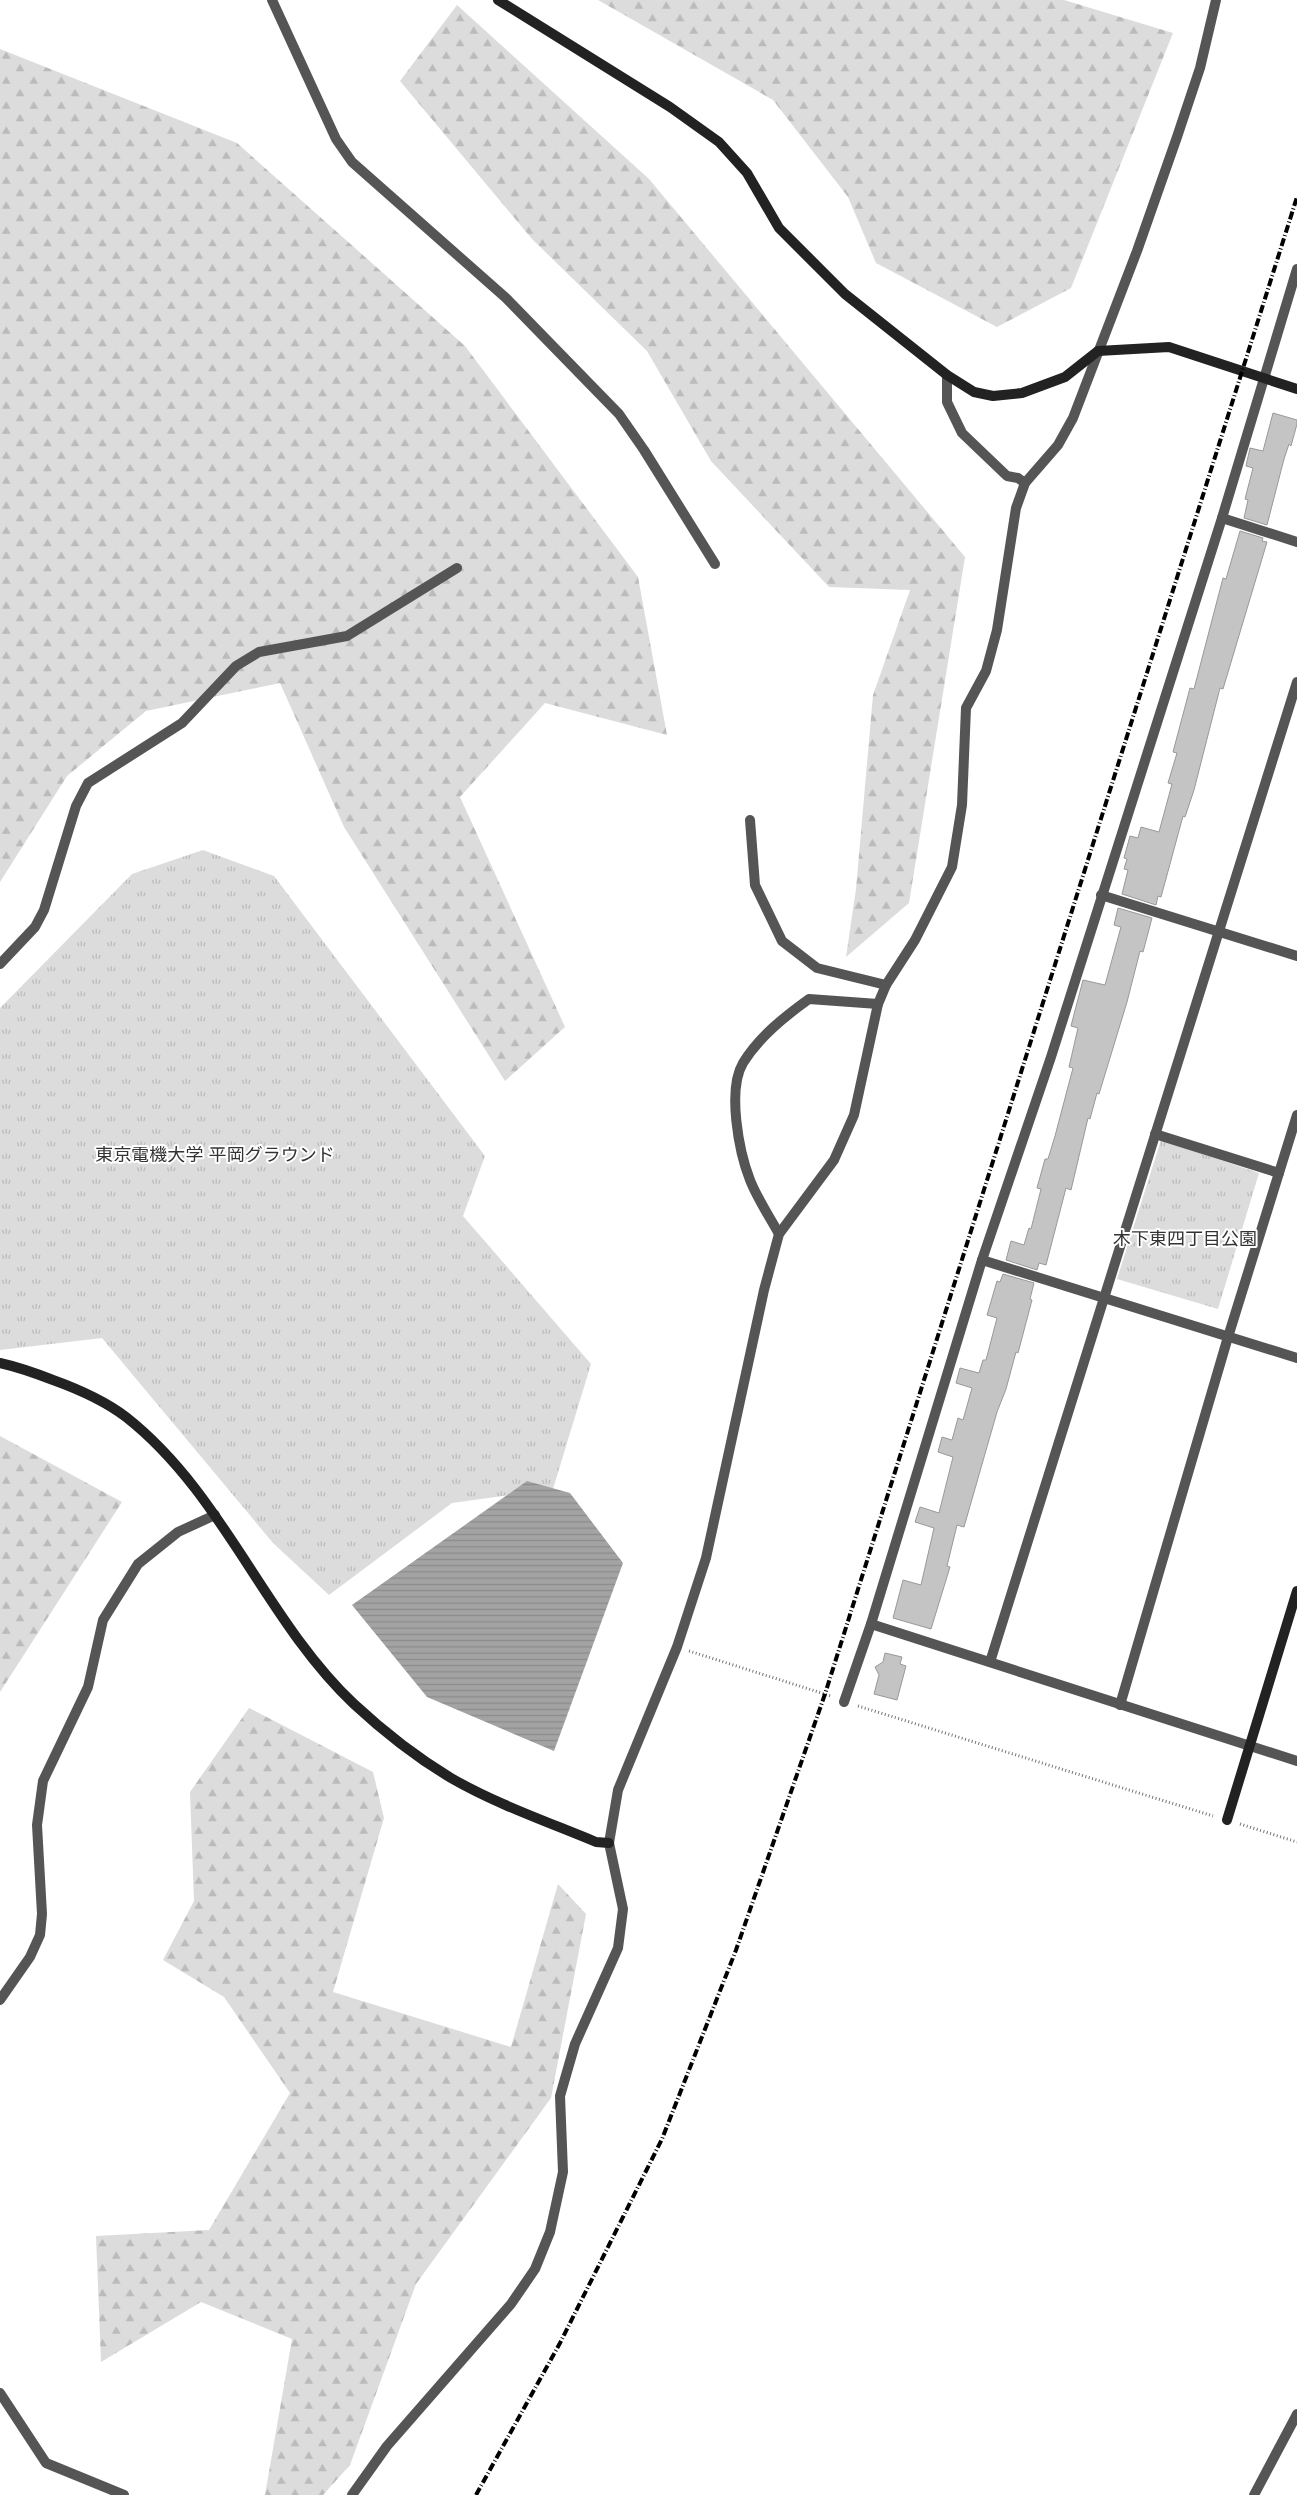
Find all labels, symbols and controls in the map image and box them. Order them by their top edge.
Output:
park label: 東京電機大学 平岡グラウンド [95,1142,335,1168]
park label: 木下東四丁目公園 [1113,1226,1257,1252]

